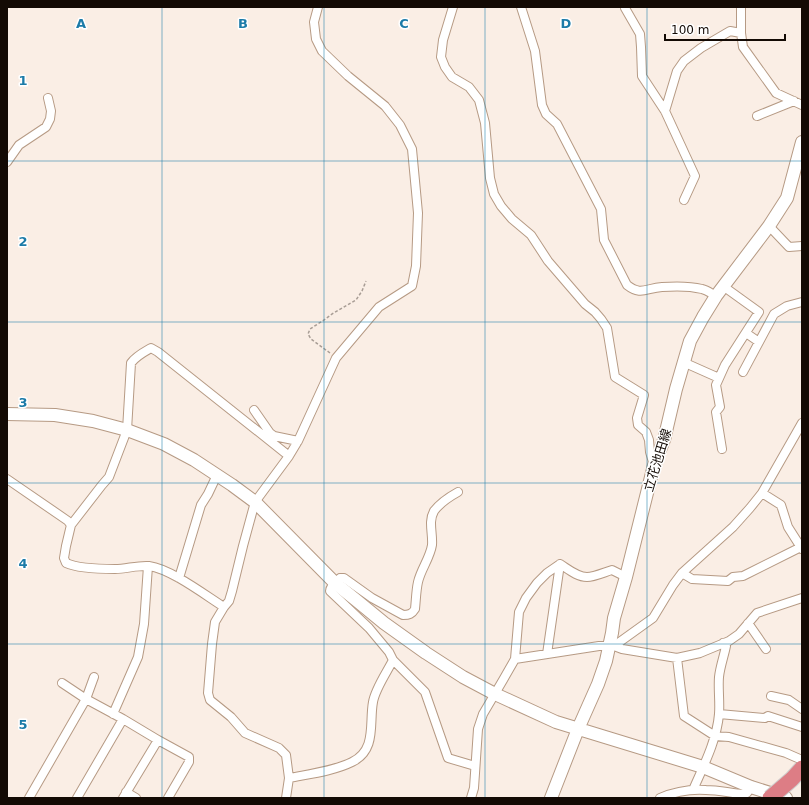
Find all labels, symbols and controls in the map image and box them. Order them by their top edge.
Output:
text: A [76,16,86,31]
text: B [238,16,248,31]
text: C [399,16,409,31]
text: D [561,16,572,31]
scale bar [665,16,785,42]
text: 100 m [671,23,709,37]
text: 1 [18,73,28,88]
text: 2 [18,234,28,249]
text: 3 [18,395,28,410]
street label: 立花池田線 [641,427,674,493]
text: 4 [18,556,28,571]
text: 5 [18,717,28,732]

